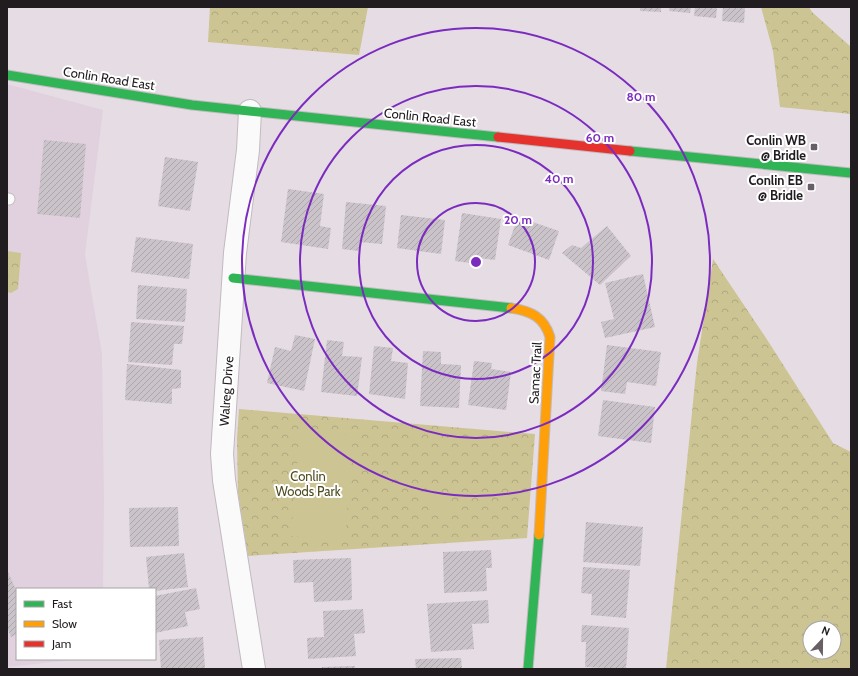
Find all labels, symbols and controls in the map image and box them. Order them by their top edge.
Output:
street label: Conlin Road East [62,63,157,93]
text: 80 m [627,89,655,104]
street label: Conlin Road East [383,104,477,130]
text: 60 m [586,130,614,145]
place label: Conlin WB @ Bridle [746,132,806,163]
marker: Conlin WB @ Bridle [809,142,819,152]
text: 40 m [544,171,574,186]
place label: Conlin EB @ Bridle [748,172,803,203]
marker: Conlin EB @ Bridle [806,182,816,192]
text: 20 m [504,212,532,227]
centre of rings [469,255,483,269]
street label: Samac Trail [525,342,545,404]
street label: Walreg Drive [216,355,236,427]
park label: Conlin Woods Park [275,468,341,499]
legend [16,588,156,660]
text: Fast [52,596,72,611]
text: Slow [52,616,77,631]
north arrow [802,620,842,660]
text: N [820,623,832,639]
text: Jam [51,636,71,651]

